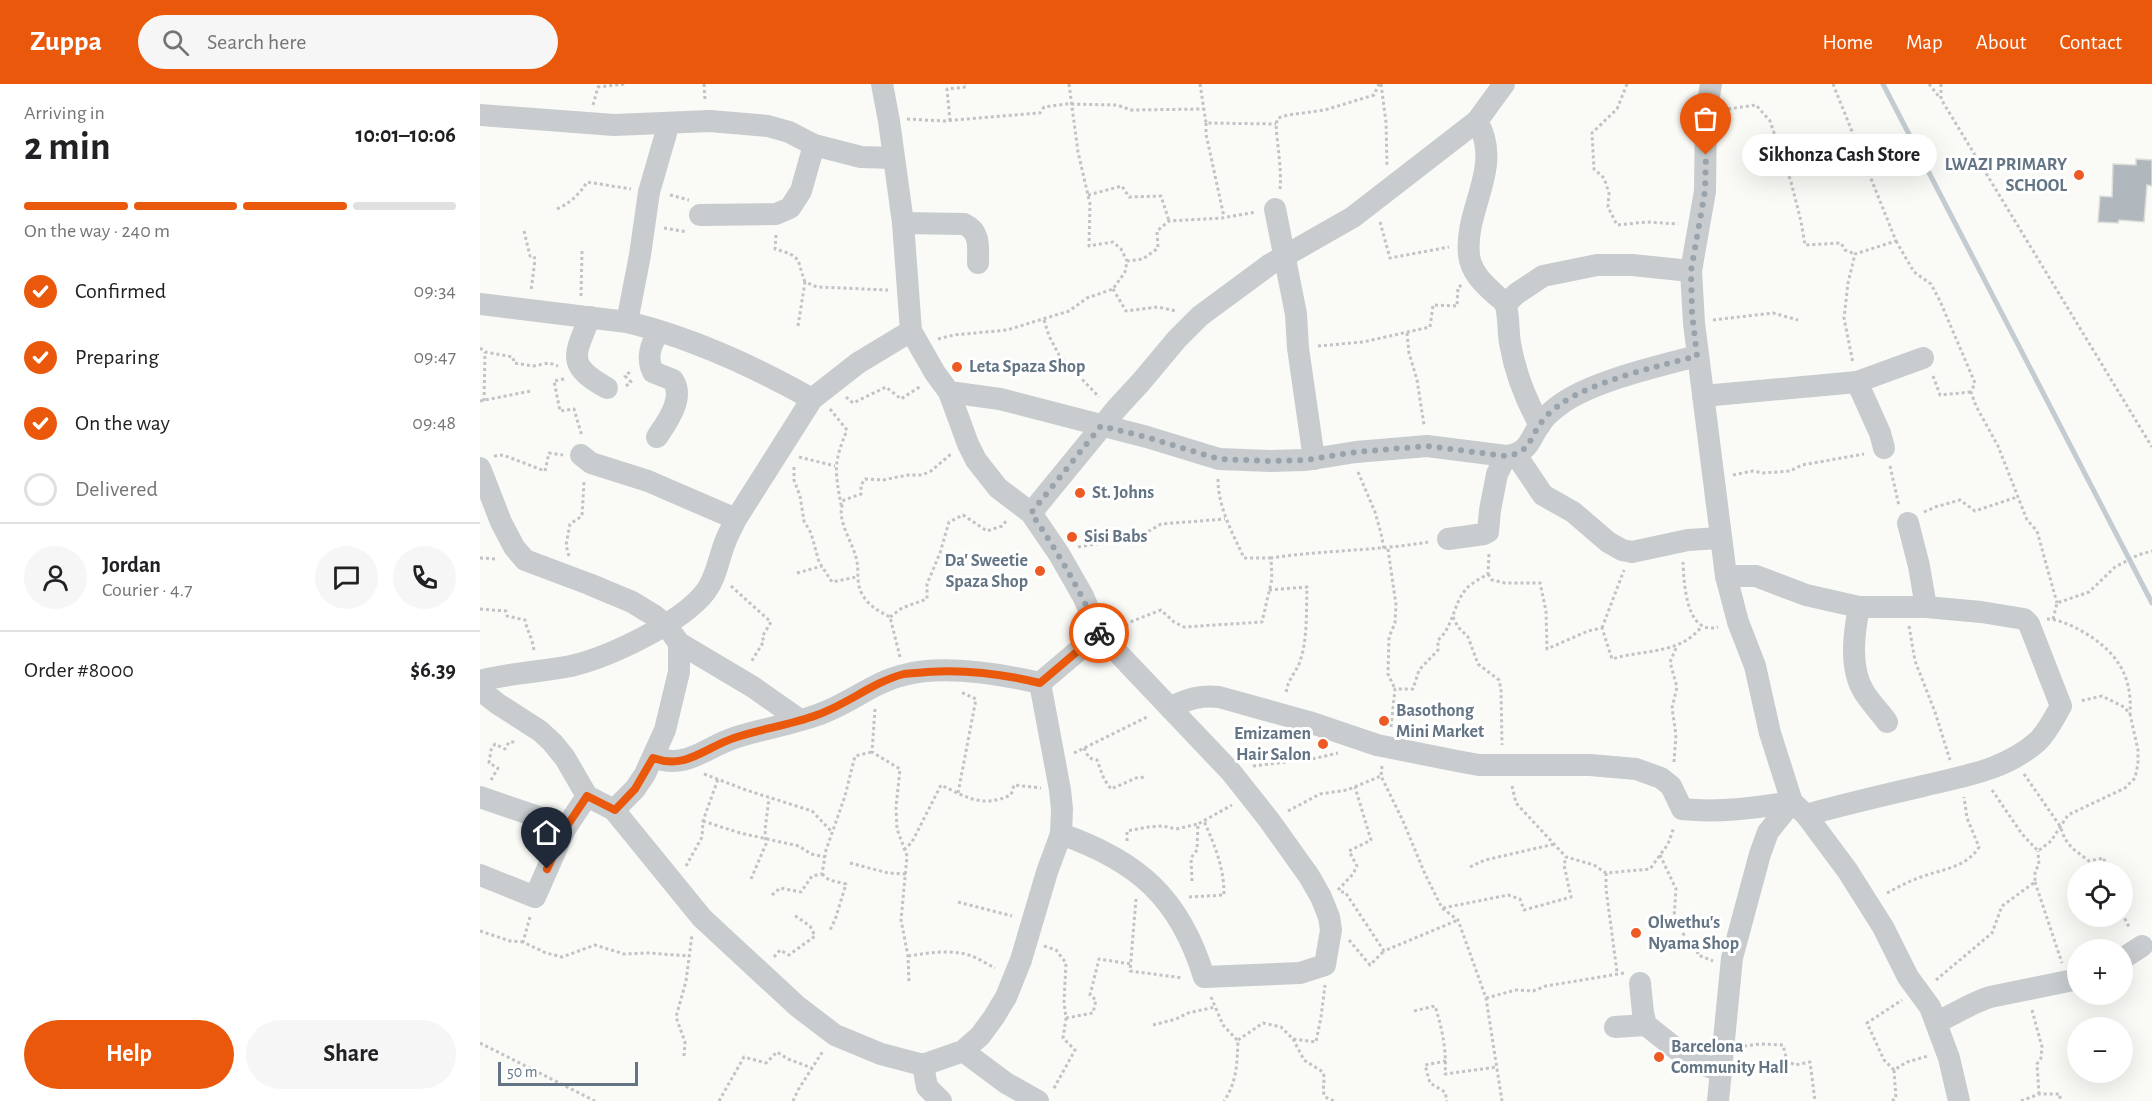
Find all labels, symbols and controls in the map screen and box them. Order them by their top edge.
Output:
search box [138,15,558,69]
icon: search [159,26,192,59]
text: Zuppa [30,28,102,56]
text: Search here [207,31,307,53]
text: Home [1822,32,1873,53]
text: Map [1906,32,1943,53]
text: About [1976,32,2026,53]
text: Contact [2059,32,2122,53]
pin [1680,93,1731,155]
icon: bag [1689,102,1722,135]
text: Arriving in [24,103,105,123]
text: 10:01–10:06 [356,124,456,146]
text: 2 min [24,128,111,167]
callout: Sikhonza Cash Store [1742,134,1937,176]
text: Sikhonza Cash Store [1759,145,1920,165]
place label: LWAZI PRIMARY SCHOOL [1945,156,2068,195]
marker: LWAZI PRIMARY SCHOOL [2072,168,2086,182]
text: On the way · 240 m [24,221,170,241]
icon: check [24,275,57,308]
text: Confirmed [75,280,166,302]
text: 09:34 [414,281,456,301]
icon: check [24,341,57,374]
text: Preparing [75,346,159,368]
text: 09:47 [414,347,456,367]
place label: Leta Spaza Shop [969,358,1085,376]
marker: Leta Spaza Shop [950,360,964,374]
icon: check [24,407,57,440]
text: On the way [75,412,170,434]
text: 09:48 [412,413,456,433]
text: Delivered [75,478,158,500]
place label: St. Johns [1092,484,1154,502]
marker: St. Johns [1073,486,1087,500]
place label: Sisi Babs [1084,528,1147,546]
marker: Sisi Babs [1065,530,1079,544]
button: person [24,546,87,609]
button: chat [315,546,378,609]
button: phone [393,546,456,609]
place label: Da' Sweetie Spaza Shop [944,552,1028,591]
text: Jordan [102,554,161,576]
marker: Da' Sweetie Spaza Shop [1033,564,1047,578]
text: Courier · 4.7 [102,580,193,600]
courier [1069,603,1129,663]
icon: bike [1083,617,1116,650]
text: Order #8000 [24,659,134,681]
text: $6.39 [410,659,456,681]
place label: Basothong Mini Market [1396,702,1484,741]
marker: Basothong Mini Market [1377,714,1391,728]
place label: Emizamen Hair Salon [1234,725,1311,764]
marker: Emizamen Hair Salon [1316,737,1330,751]
pin [521,807,572,869]
icon: home [530,816,563,849]
map controls [2067,861,2133,1083]
button: locate [2067,861,2133,927]
place label: Olwethu's Nyama Shop [1648,914,1739,953]
marker: Olwethu's Nyama Shop [1629,926,1643,940]
button: + [2067,939,2133,1005]
button: − [2067,1017,2133,1083]
button: Help [24,1020,234,1089]
button: Share [246,1020,456,1089]
place label: Barcelona Community Hall [1671,1038,1788,1077]
marker: Barcelona Community Hall [1652,1050,1666,1064]
scale bar [498,1059,638,1086]
text: 50 m [507,1064,538,1080]

